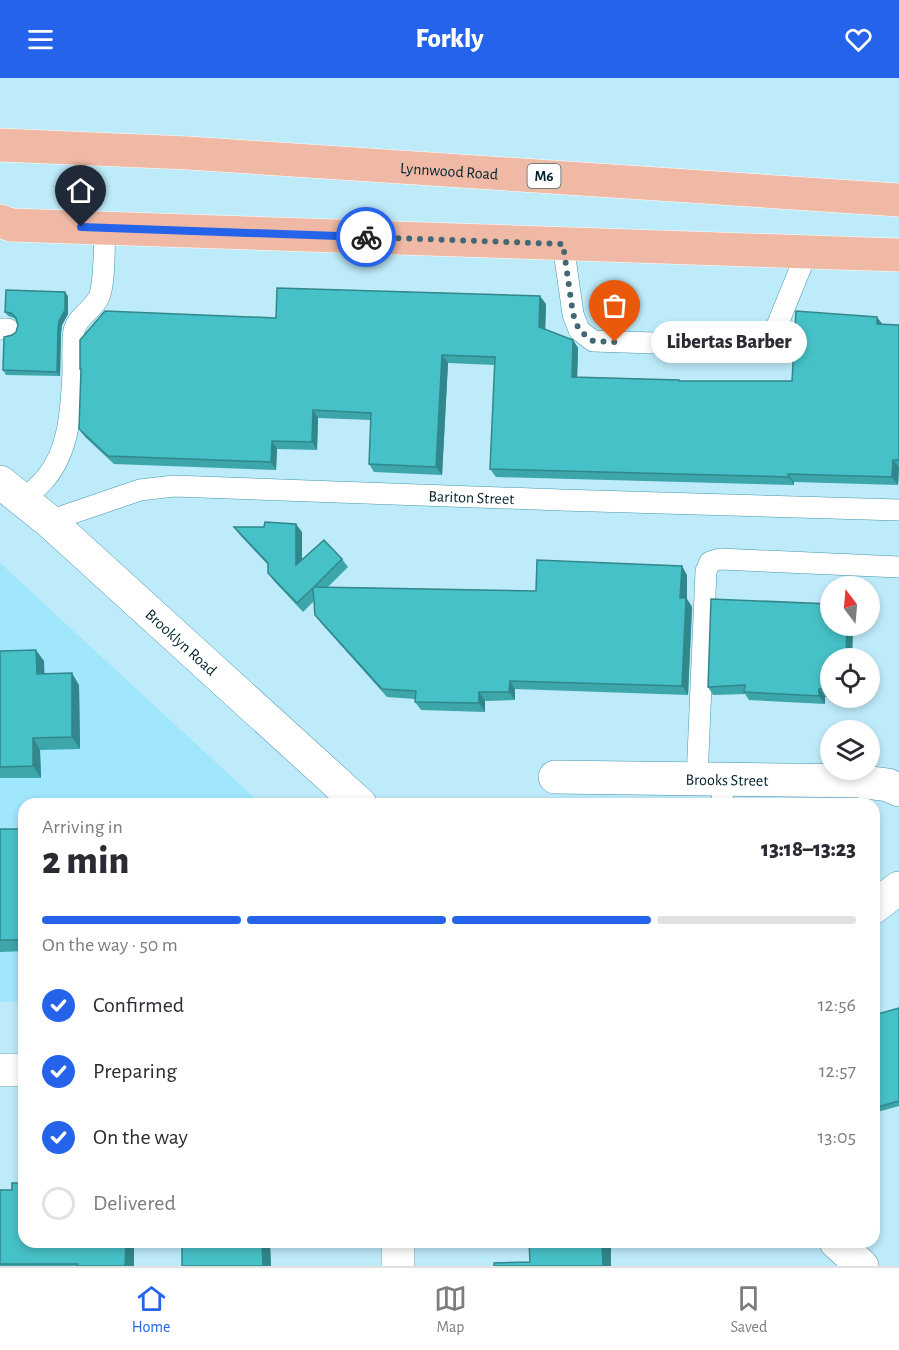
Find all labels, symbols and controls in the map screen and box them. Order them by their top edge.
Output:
icon: menu [24,23,57,56]
icon: heart [842,23,875,56]
text: Forkly [415,25,484,52]
street label: Lynnwood Road [400,160,499,182]
road number: M6 [528,164,560,188]
pin [55,165,106,227]
icon: home [64,174,97,207]
courier [336,207,396,267]
icon: bike [350,221,383,254]
pin [589,280,640,342]
icon: bag [598,289,631,322]
callout: Libertas Barber [651,321,807,363]
text: Libertas Barber [666,332,792,352]
street label: Bariton Street [428,488,515,507]
north arrow [820,576,880,636]
map controls [820,576,880,780]
street label: Brooklyn Road [142,606,220,679]
button: locate [820,648,880,708]
button: layers [820,720,880,780]
street label: Brooks Street [685,772,769,789]
text: Arriving in [42,817,123,837]
text: 13:18–13:23 [761,838,856,860]
text: 2 min [42,842,129,881]
text: On the way · 50 m [42,935,178,955]
icon: check [42,989,75,1022]
text: Confirmed [93,994,184,1016]
text: 12:56 [818,995,856,1015]
icon: check [42,1055,75,1088]
text: Preparing [93,1060,177,1082]
text: 12:57 [819,1061,856,1081]
icon: check [42,1121,75,1154]
text: On the way [93,1126,188,1148]
text: 13:05 [817,1127,856,1147]
text: Delivered [93,1192,176,1214]
tab: Home [132,1282,170,1337]
tab: Map [434,1282,467,1337]
tab: Saved [731,1282,767,1337]

